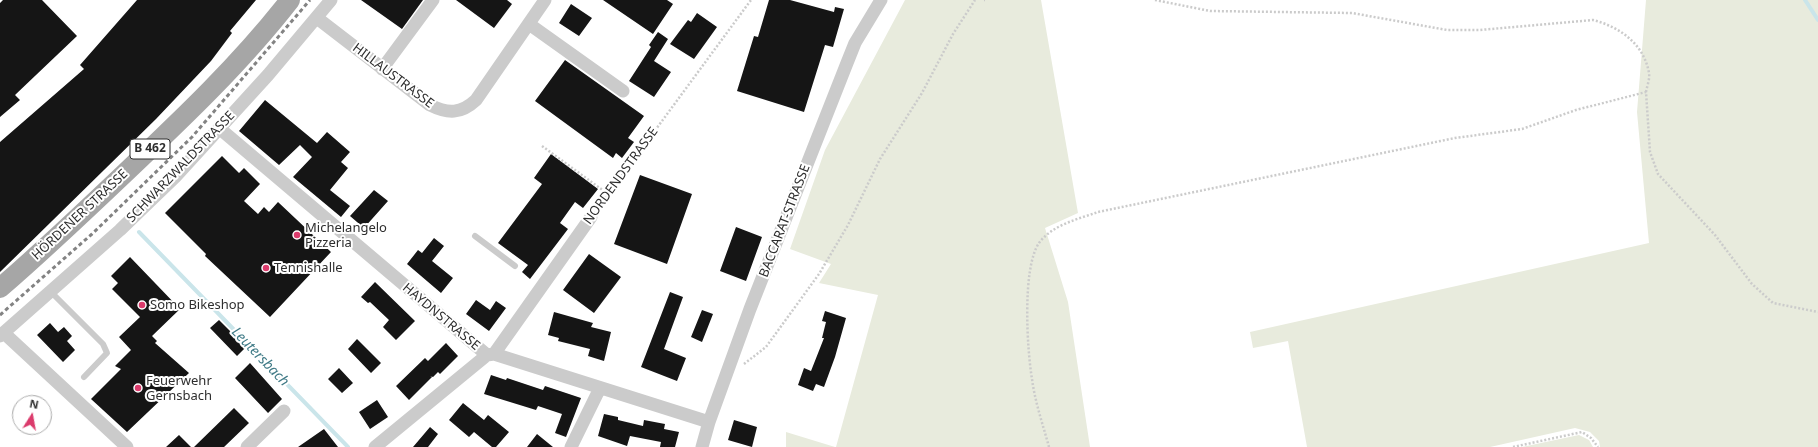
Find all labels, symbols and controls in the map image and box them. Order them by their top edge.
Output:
street label: HILLAUSTRASSE [349,40,437,112]
street label: SCHWARZWALDSTRASSE [124,108,238,226]
street label: NORDENDSTRASSE [580,124,662,228]
road number: B 462 [130,139,170,159]
street label: BACCARAT-STRASSE [756,162,814,280]
street label: HÖRDENER STRASSE [29,167,131,263]
place label: Michelangelo Pizzeria [305,220,387,251]
marker: Michelangelo Pizzeria [292,230,302,240]
place label: Tennishalle [274,260,343,276]
marker: Tennishalle [261,263,271,273]
street label: HAYDNSTRASSE [399,280,483,354]
place label: Somo Bikeshop [150,297,245,313]
marker: Somo Bikeshop [137,300,147,310]
water label: Leutersbach [228,324,292,390]
place label: Feuerwehr Gernsbach [146,373,212,404]
marker: Feuerwehr Gernsbach [133,383,143,393]
north arrow [12,395,52,435]
text: N [28,395,40,412]

